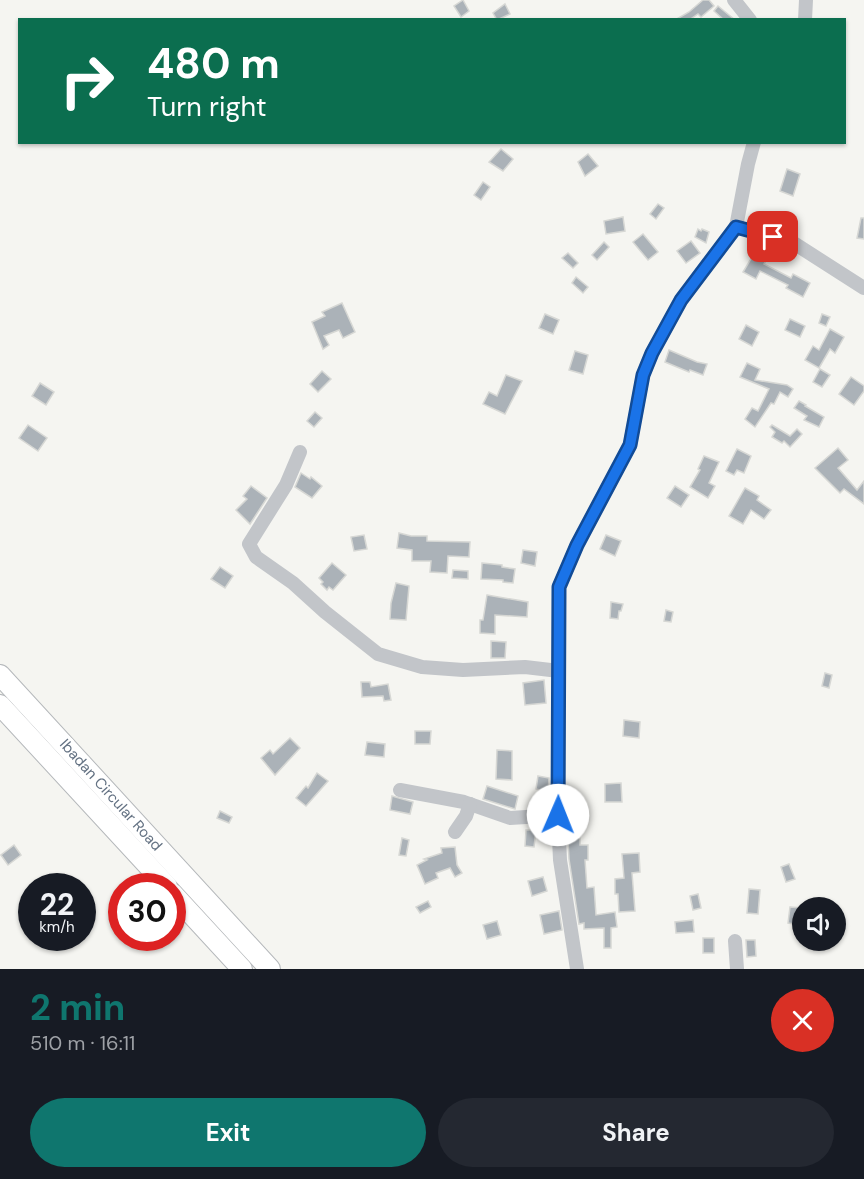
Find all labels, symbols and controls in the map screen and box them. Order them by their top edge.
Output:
text: 480 m [147,36,280,91]
icon: right [48,42,126,120]
text: Turn right [147,89,267,124]
pin [747,211,798,262]
icon: arrive [756,220,789,253]
street label: Ibadan Circular Road [55,735,167,855]
position arrow [526,783,590,847]
speed limit sign: 30 [108,873,186,951]
text: 22 [40,885,74,924]
map controls [792,897,846,951]
button: sound [792,897,846,951]
text: km/h [39,917,75,937]
text: 2 min [30,984,125,1031]
button: close [771,989,834,1052]
text: 510 m · 16:11 [30,1030,135,1056]
button: Exit [30,1098,426,1167]
button: Share [438,1098,834,1167]

